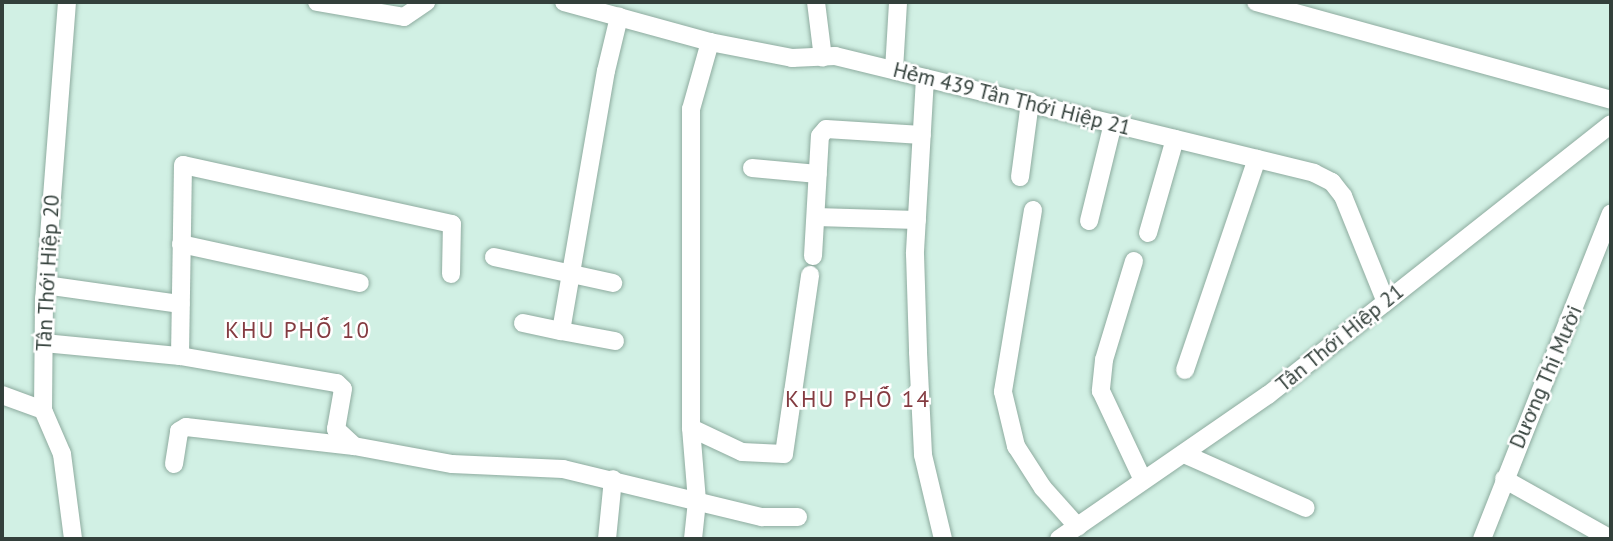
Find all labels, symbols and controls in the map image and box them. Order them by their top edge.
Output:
street label: Hẻm 439 Tân Thới Hiệp 21 [890,57,1134,141]
street label: Tân Thới Hiệp 20 [31,194,65,352]
street label: Tân Thới Hiệp 21 [1271,279,1409,397]
street label: Dương Thị Mười [1504,301,1588,453]
district label: KHU PHỐ 10 [226,316,370,344]
district label: KHU PHỐ 14 [786,385,930,413]

